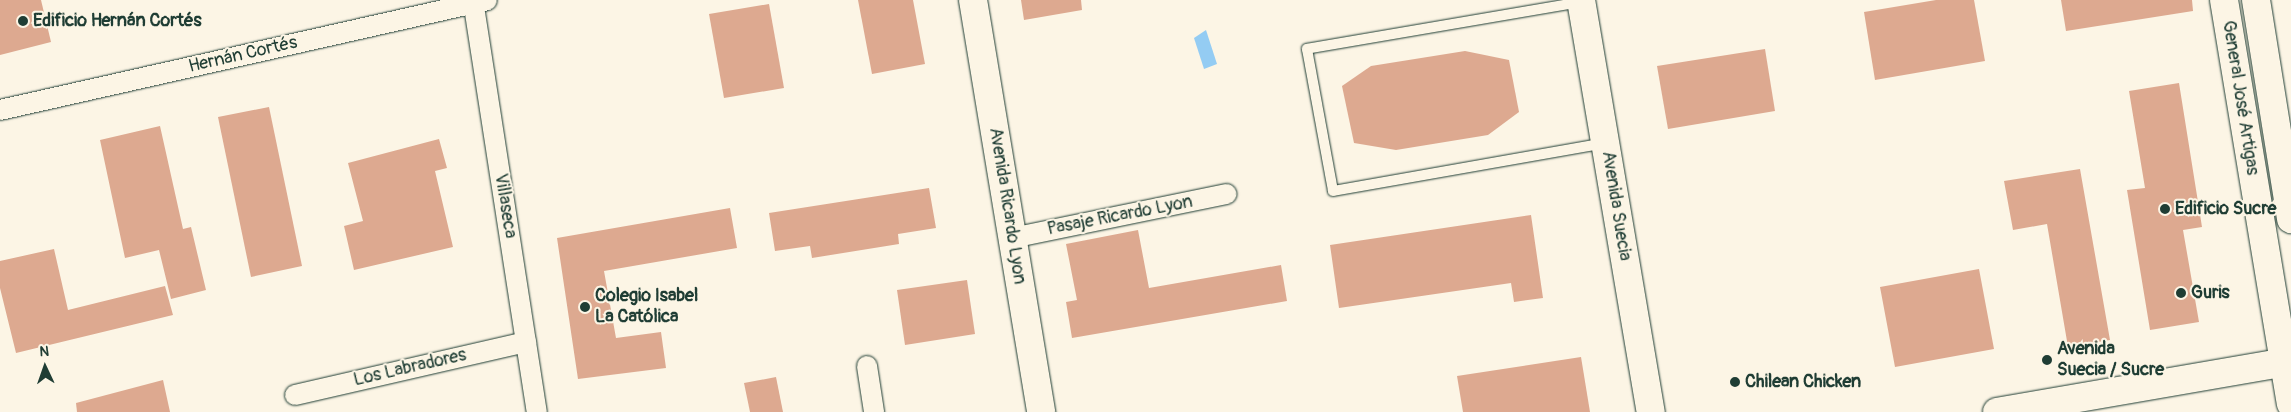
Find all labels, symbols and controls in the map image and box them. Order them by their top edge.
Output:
place label: Edificio Hernán Cortés [33,10,202,32]
marker: Edificio Hernán Cortés [17,15,29,27]
street label: General José Artigas [2217,19,2263,177]
street label: Hernán Cortés [187,32,299,78]
street label: Avenida Ricardo Lyon [984,126,1030,286]
street label: Avenida Suecia [1597,150,1635,262]
street label: Villaseca [489,172,521,240]
street label: Pasaje Ricardo Lyon [1045,191,1195,241]
place label: Edificio Sucre [2175,198,2276,220]
marker: Edificio Sucre [2159,203,2171,215]
place label: Guris [2191,282,2230,304]
place label: Colegio Isabel La Católica [595,286,698,328]
marker: Guris [2175,287,2187,299]
marker: Colegio Isabel La Católica [579,301,591,313]
place label: Avenida Suecia / Sucre [2057,339,2164,382]
north arrow [20,342,70,392]
text: N [39,343,49,360]
street label: Los Labradores [352,345,468,391]
marker: Avenida Suecia / Sucre [2041,354,2053,366]
place label: Chilean Chicken [1745,371,1861,393]
marker: Chilean Chicken [1729,376,1741,388]

